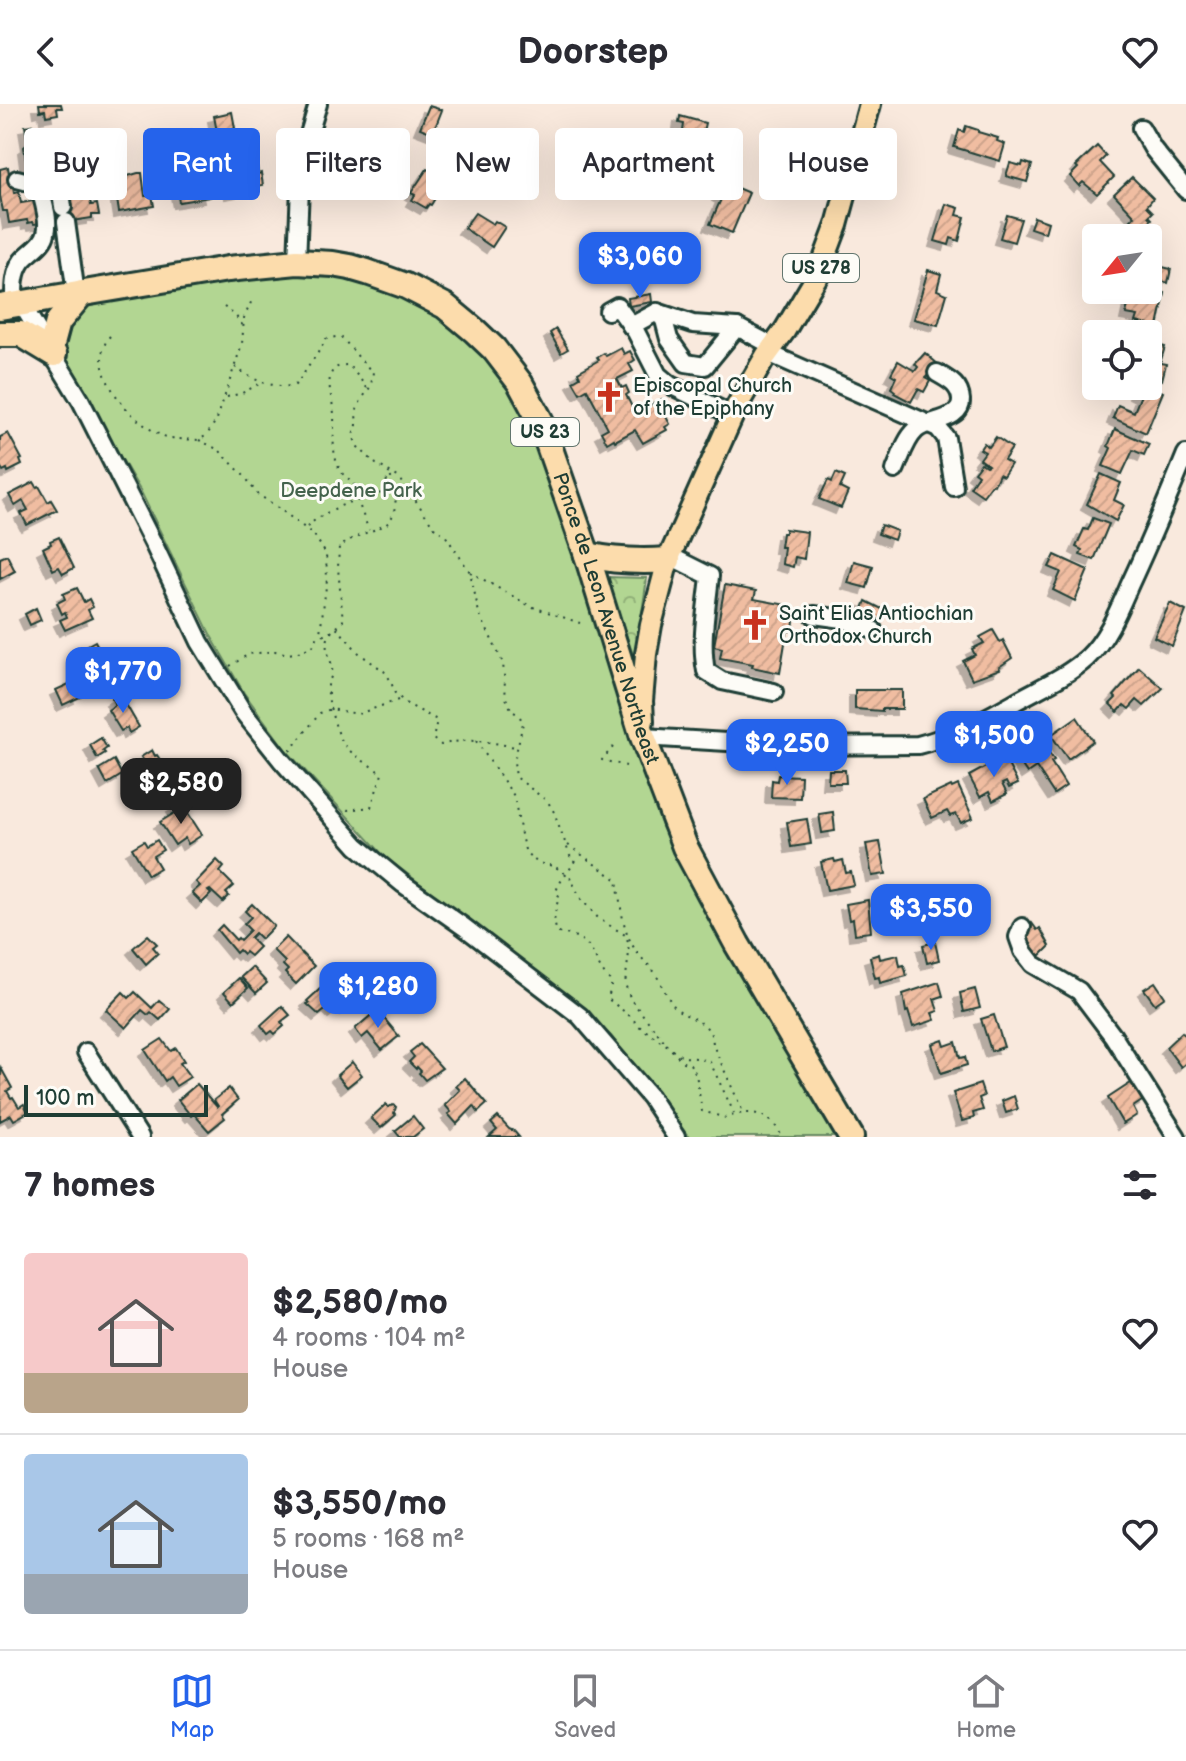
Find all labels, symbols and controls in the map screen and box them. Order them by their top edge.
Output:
icon: back [24,30,68,74]
icon: heart [1118,30,1162,74]
text: Doorstep [517,31,669,74]
chip: Buy [24,128,127,200]
chip: Rent [143,128,260,200]
chip: Filters [276,128,410,200]
chip: New [426,128,539,200]
chip: Apartment [555,128,743,200]
chip: House [759,128,897,200]
north arrow [1082,224,1162,304]
map controls [1082,224,1162,400]
pin: $3,060 [575,232,705,300]
text: $3,060 [597,242,683,273]
road number: US 278 [783,254,859,282]
button: locate [1082,320,1162,400]
place label: Episcopal Church of the Epiphany [633,374,792,421]
church icon: Episcopal Church of the Epiphany [592,380,626,414]
road number: US 23 [511,418,579,446]
street label: Ponce de Leon Avenue Northeast [547,470,664,768]
park label: Deepdene Park [280,479,422,503]
place label: Saint Elias Antiochian Orthodox Church [779,602,974,649]
church icon: Saint Elias Antiochian Orthodox Church [738,608,772,642]
pin: $1,770 [58,647,188,715]
text: $1,770 [84,657,162,688]
pin: $1,500 [929,711,1059,779]
pin: $2,250 [722,719,852,787]
text: $1,500 [953,721,1035,752]
text: $2,250 [744,729,830,760]
pin: $2,580 [116,758,246,826]
text: $2,580 [138,768,224,799]
pin: $3,550 [866,884,996,952]
text: $3,550 [889,894,973,925]
pin: $1,280 [313,962,443,1030]
text: $1,280 [337,972,419,1003]
scale bar [24,1081,208,1117]
text: 100 m [36,1085,95,1112]
icon: filters [1118,1163,1162,1207]
text: 7 homes [24,1165,155,1206]
text: $2,580/mo [272,1282,448,1323]
icon: home [88,1285,184,1381]
icon: heart [1118,1311,1162,1355]
text: 4 rooms · 104 m² [272,1323,466,1354]
text: House [272,1354,348,1385]
text: $3,550/mo [272,1483,447,1524]
icon: home [88,1486,184,1582]
icon: heart [1118,1512,1162,1556]
text: 5 rooms · 168 m² [272,1524,465,1555]
text: House [272,1555,348,1586]
tab: Map [170,1669,214,1744]
tab: Saved [554,1669,616,1744]
tab: Home [956,1669,1016,1744]

